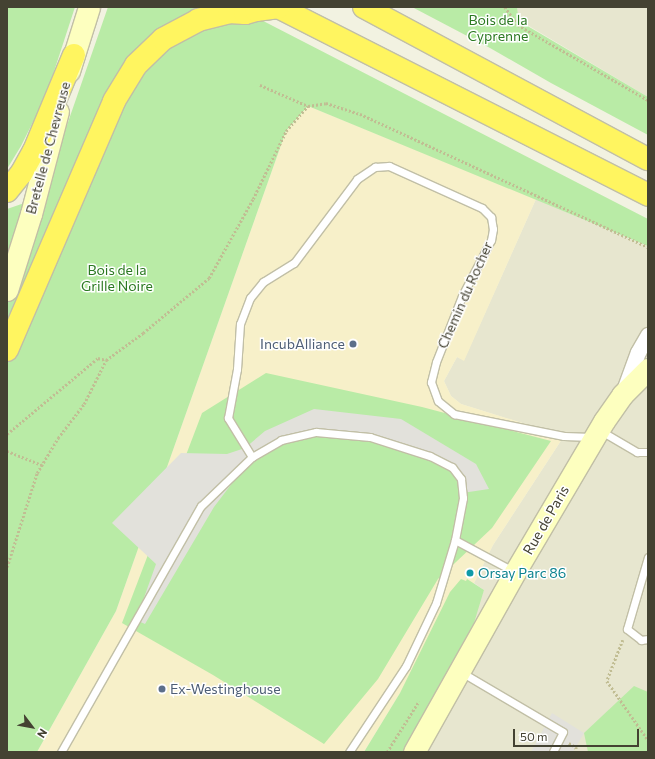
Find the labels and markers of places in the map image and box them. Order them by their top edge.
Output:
place label: IncubAlliance [260,336,345,352]
marker: IncubAlliance [348,339,358,349]
place label: Orsay Parc 86 [478,565,566,581]
marker: Orsay Parc 86 [465,568,475,578]
place label: Ex-Westinghouse [170,681,281,697]
marker: Ex-Westinghouse [157,684,167,694]

